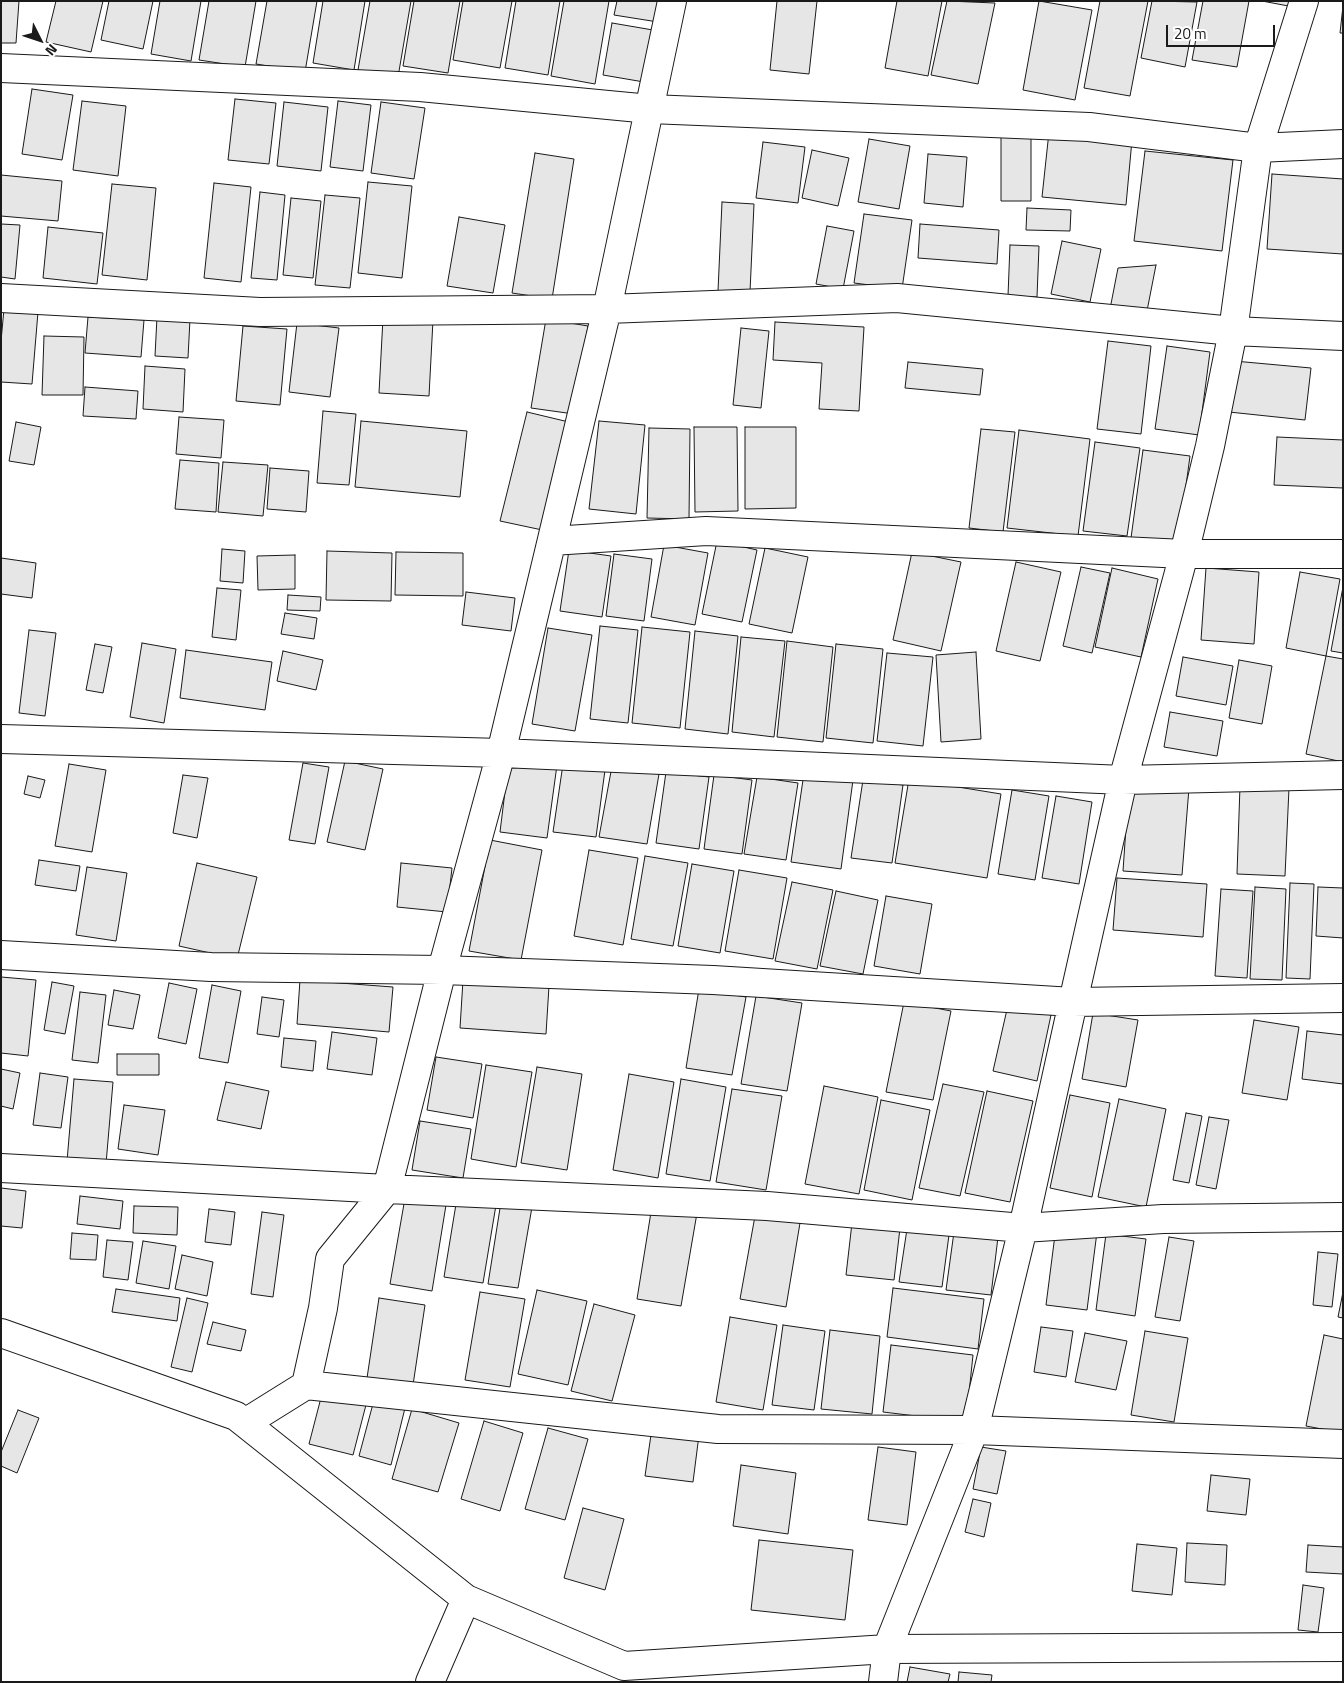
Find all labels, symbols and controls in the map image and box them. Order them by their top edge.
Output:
north arrow [15,15,65,65]
scale bar [1169,15,1278,47]
text: 20 m [1174,22,1207,45]
text: N [41,40,63,61]

